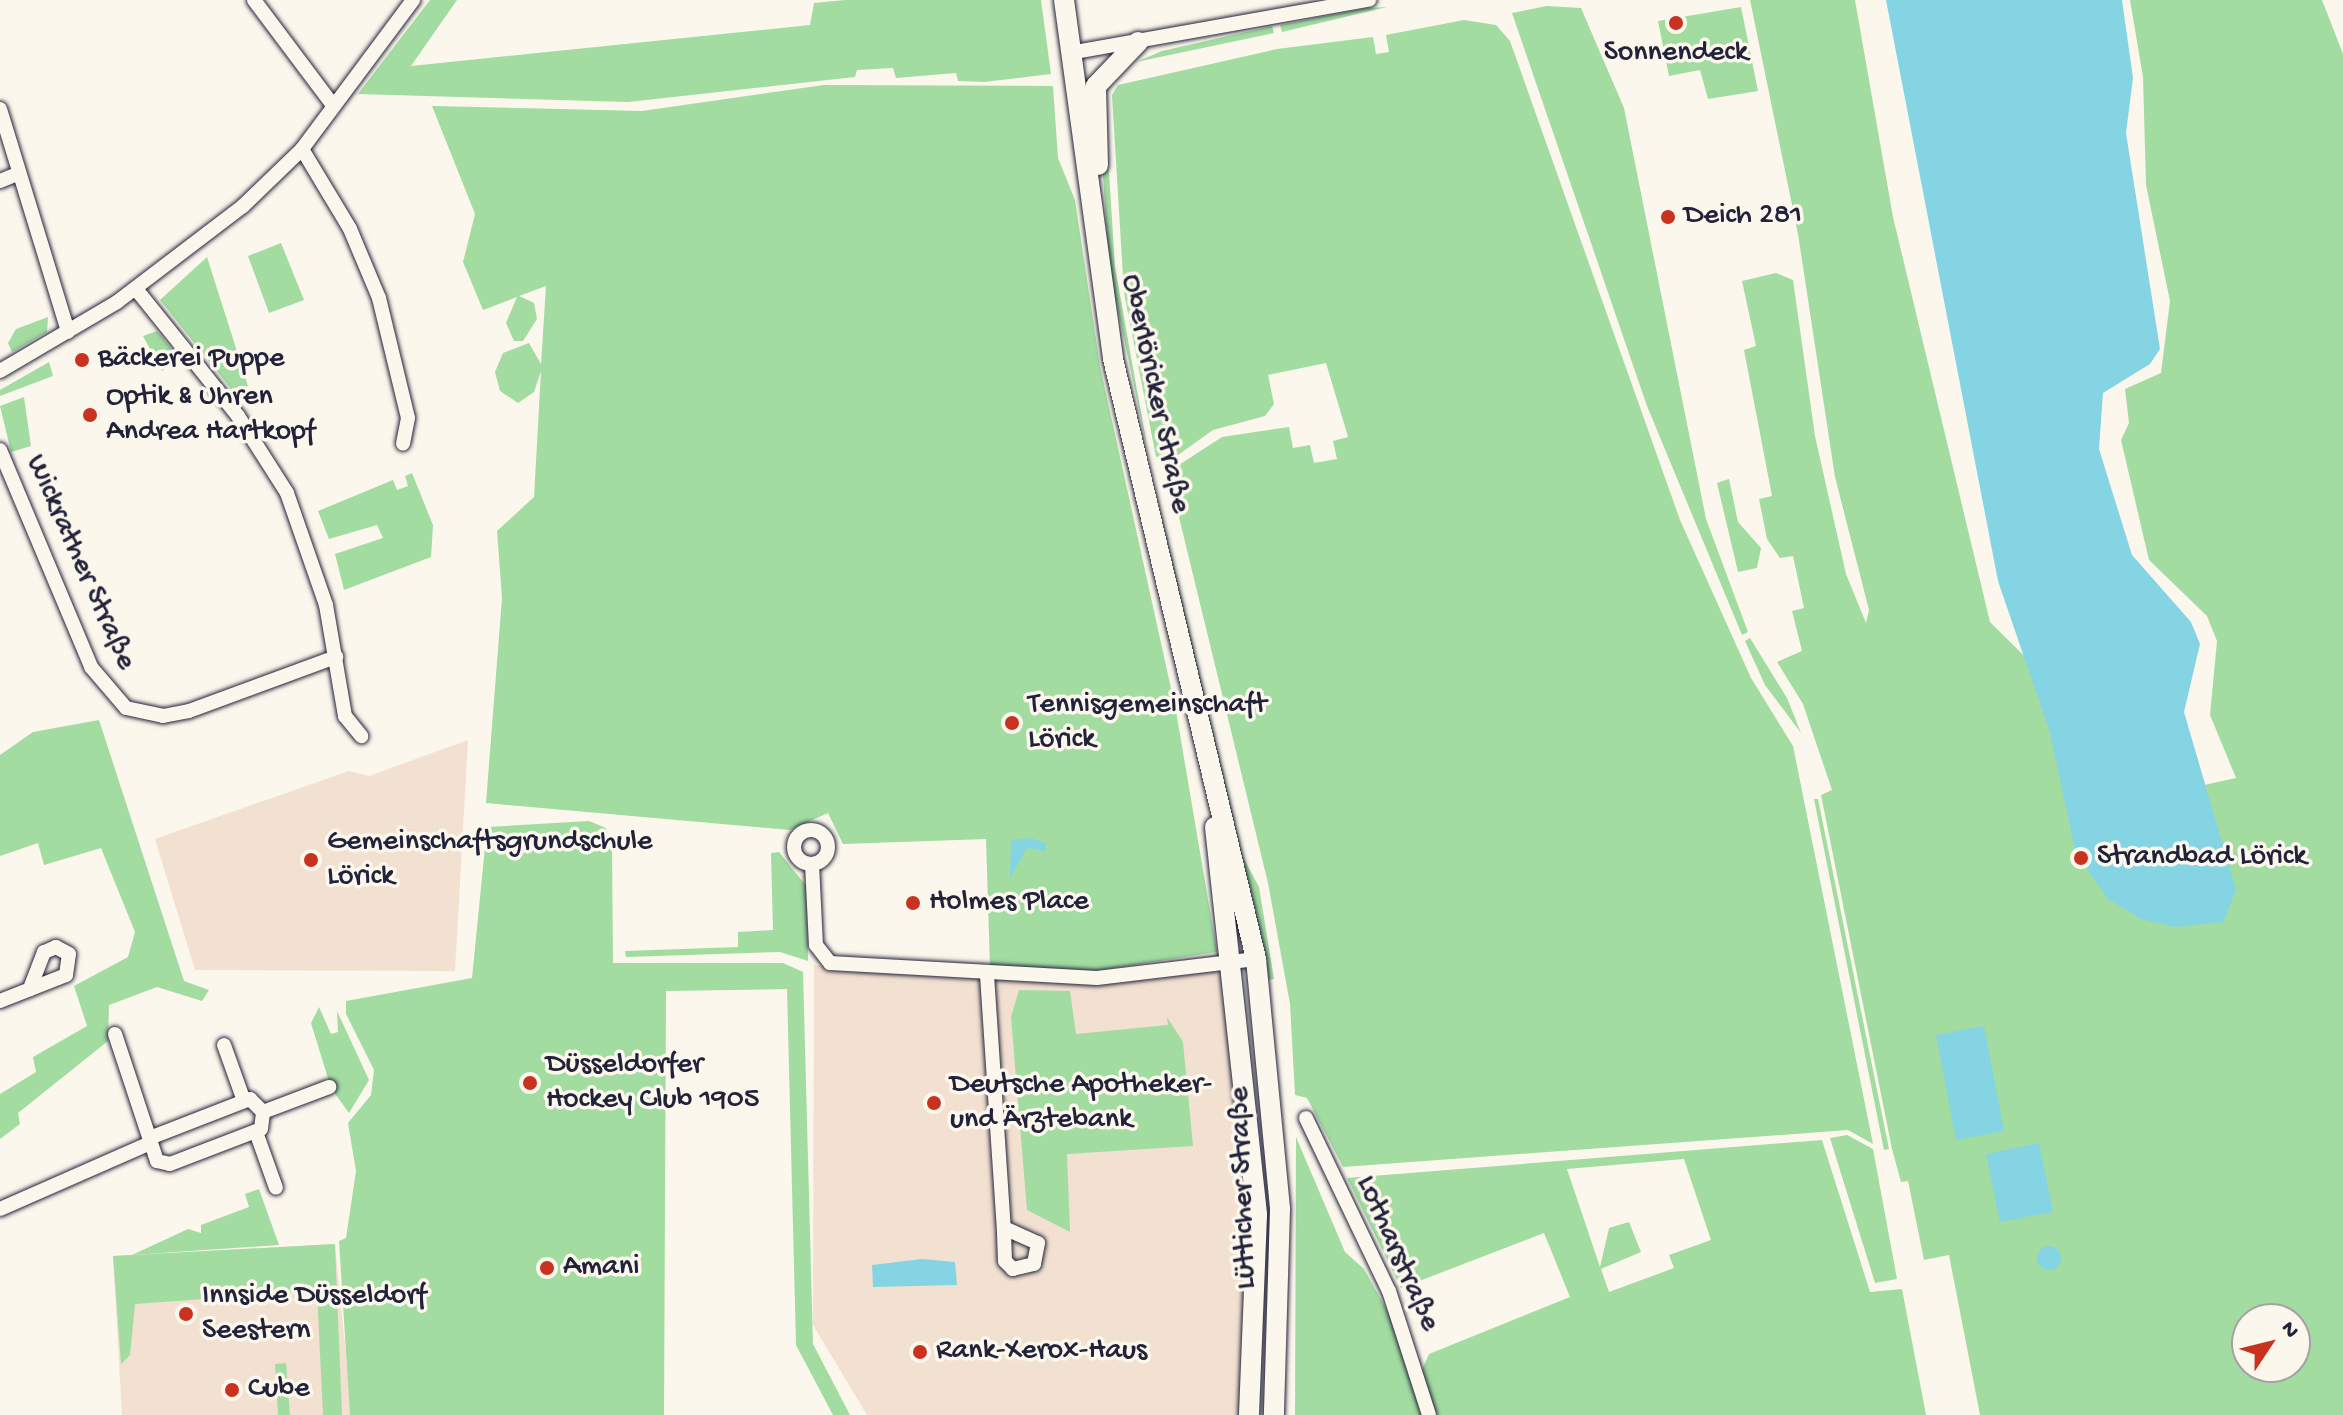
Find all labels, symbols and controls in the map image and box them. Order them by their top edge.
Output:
marker: Sonnendeck [1667,14,1685,32]
place label: Sonnendeck [1604,36,1748,72]
place label: Deich 281 [1684,199,1802,235]
marker: Deich 281 [1659,208,1677,226]
street label: Oberlöricker Straße [1111,271,1197,517]
place label: Bäckerei Puppe [98,342,284,378]
marker: Bäckerei Puppe [73,351,91,369]
place label: Optik & Uhren Andrea Hartkopf [106,380,315,450]
marker: Optik & Uhren Andrea Hartkopf [81,406,99,424]
street label: Wickrather Straße [15,450,143,676]
place label: Tennisgemeinschaft Lörick [1028,688,1267,758]
marker: Tennisgemeinschaft Lörick [1003,714,1021,732]
place label: Gemeinschaftsgrundschule Lörick [327,825,653,896]
place label: Strandbad Lörick [2097,840,2307,876]
marker: Strandbad Lörick [2072,849,2090,867]
marker: Gemeinschaftsgrundschule Lörick [302,851,320,869]
place label: Holmes Place [929,885,1089,921]
marker: Holmes Place [904,894,922,912]
place label: Düsseldorfer Hockey Club 1905 [546,1048,759,1118]
place label: Deutsche Apotheker- und Ärztebank [950,1068,1212,1138]
marker: Düsseldorfer Hockey Club 1905 [521,1074,539,1092]
street label: Lütticher Straße [1223,1086,1267,1290]
marker: Deutsche Apotheker- und Ärztebank [925,1094,943,1112]
street label: Lotharstraße [1346,1171,1446,1337]
place label: Amani [563,1250,639,1286]
marker: Amani [538,1259,556,1277]
place label: Innside Düsseldorf Seestern [202,1279,426,1350]
north arrow [2231,1303,2311,1383]
marker: Innside Düsseldorf Seestern [177,1305,195,1323]
text: N [2274,1317,2304,1344]
place label: Rank-Xerox-Haus [936,1334,1147,1370]
marker: Rank-Xerox-Haus [911,1343,929,1361]
place label: Cube [248,1372,310,1408]
marker: Cube [223,1381,241,1399]

